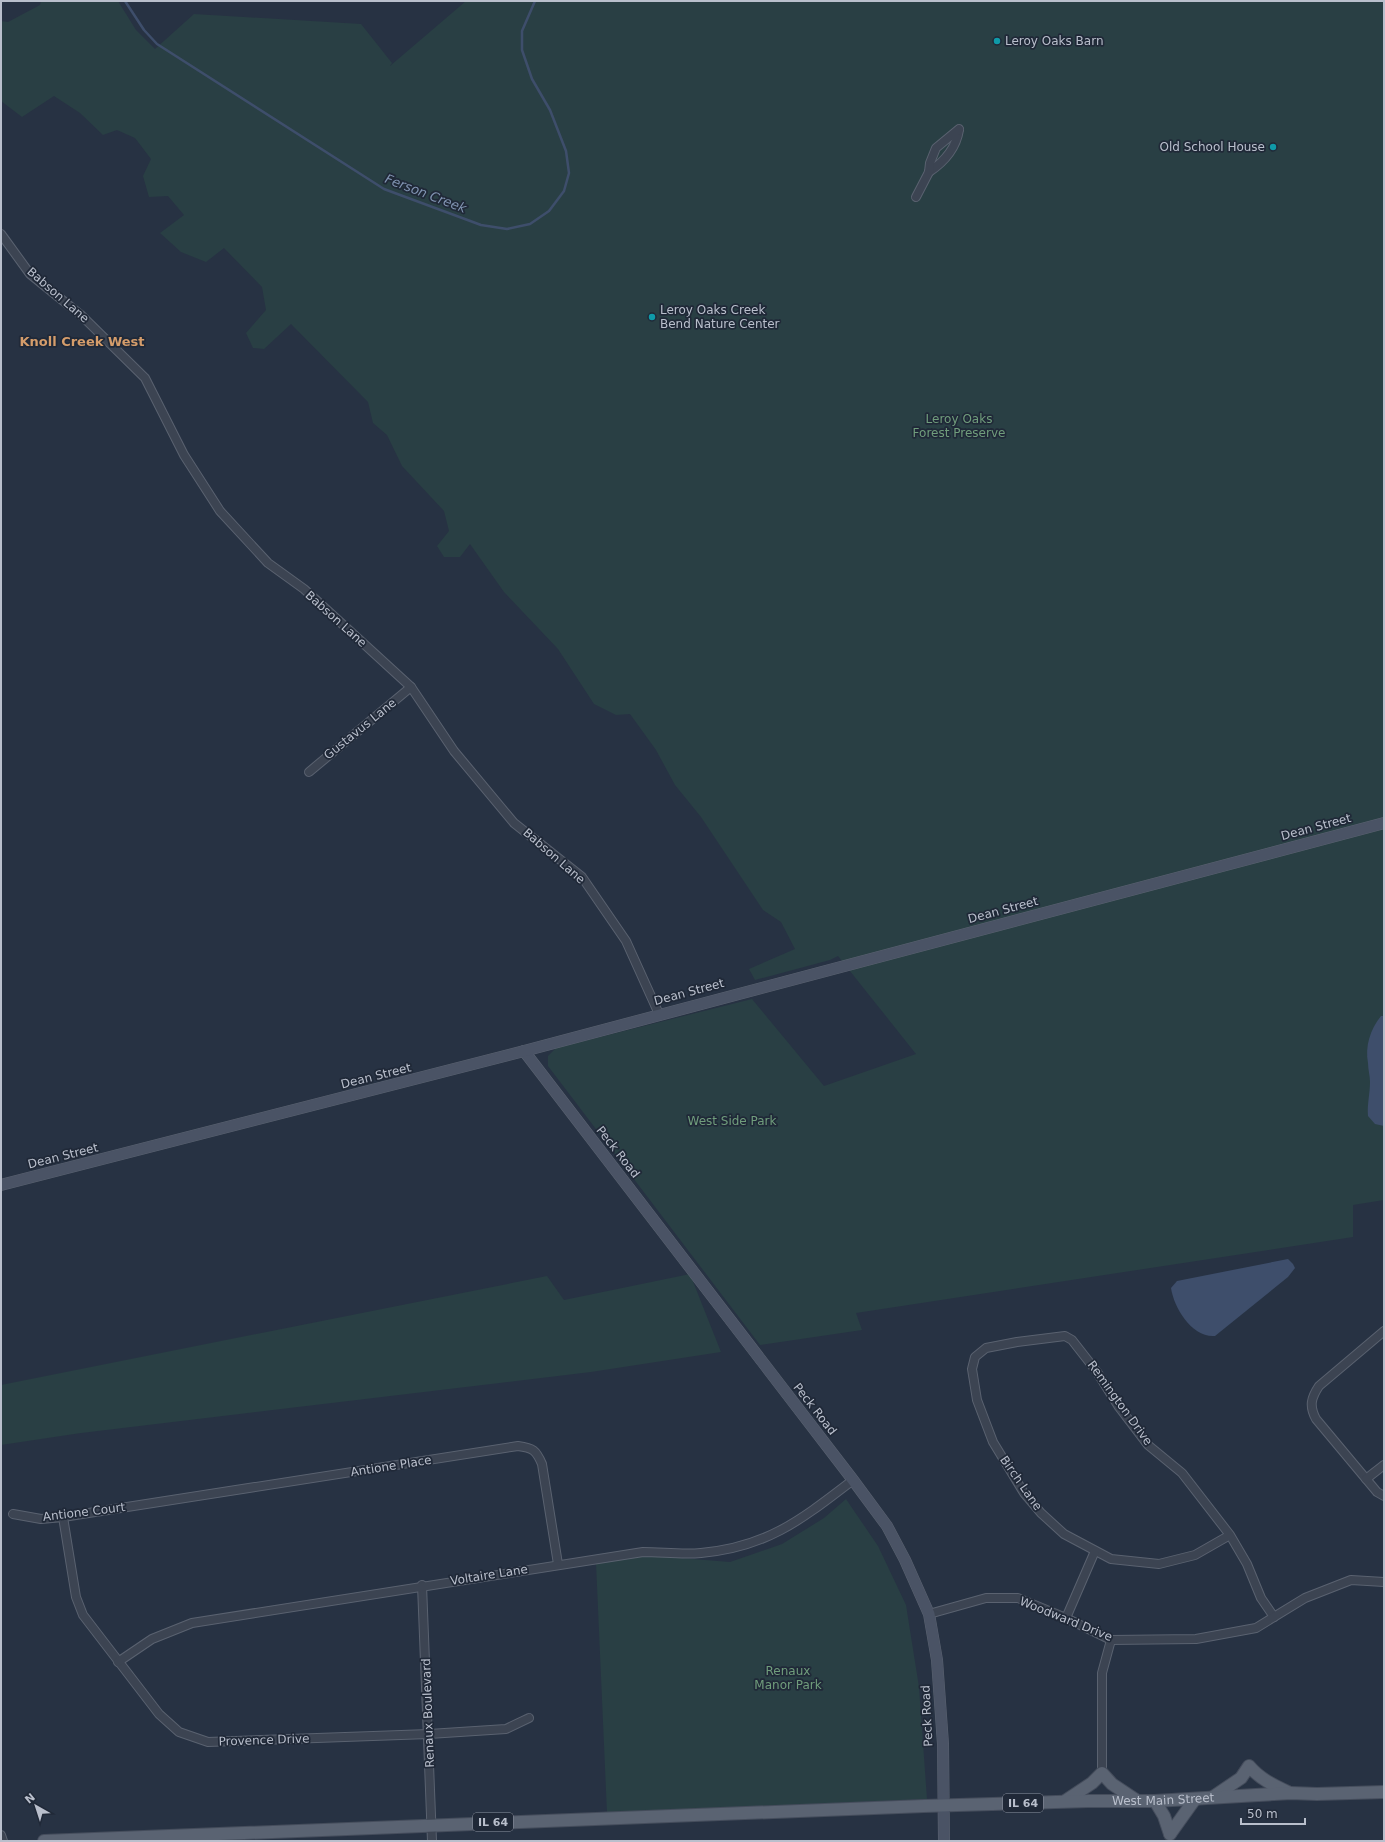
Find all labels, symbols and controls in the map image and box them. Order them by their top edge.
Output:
place label: Leroy Oaks Barn [1005,34,1104,48]
marker: Leroy Oaks Barn [992,36,1002,46]
place label: Old School House [1160,140,1265,154]
marker: Old School House [1268,142,1278,152]
water label: Ferson Creek [383,171,469,216]
street label: Babson Lane [24,264,92,326]
place label: Leroy Oaks Creek Bend Nature Center [660,303,780,331]
marker: Leroy Oaks Creek Bend Nature Center [647,312,657,322]
district label: Knoll Creek West [19,334,145,349]
park label: Leroy Oaks Forest Preserve [913,412,1005,440]
street label: Babson Lane [303,588,369,650]
street label: Gustavus Lane [321,696,399,762]
street label: Dean Street [1279,811,1353,843]
street label: Babson Lane [520,825,588,887]
street label: Dean Street [966,894,1040,926]
street label: Dean Street [652,976,726,1008]
street label: Dean Street [339,1060,413,1091]
park label: West Side Park [687,1114,777,1128]
street label: Peck Road [593,1123,643,1181]
street label: Dean Street [26,1140,100,1171]
street label: Remington Drive [1085,1358,1155,1448]
street label: Peck Road [790,1380,840,1438]
street label: Antione Place [349,1453,433,1479]
street label: Birch Lane [997,1453,1045,1513]
street label: Antione Court [42,1500,126,1524]
street label: Voltaire Lane [449,1562,529,1588]
street label: Woodward Drive [1018,1594,1114,1644]
street label: Renaux Boulevard [419,1658,437,1768]
park label: Renaux Manor Park [754,1664,822,1692]
street label: Peck Road [918,1685,936,1747]
street label: Provence Drive [218,1731,310,1749]
north arrow [16,1786,56,1826]
text: N [22,1791,38,1807]
street label: West Main Street [1112,1791,1215,1808]
road number: IL 64 [1003,1794,1043,1812]
scale bar [1241,1800,1305,1826]
text: 50 m [1247,1807,1278,1821]
road number: IL 64 [473,1813,513,1831]

